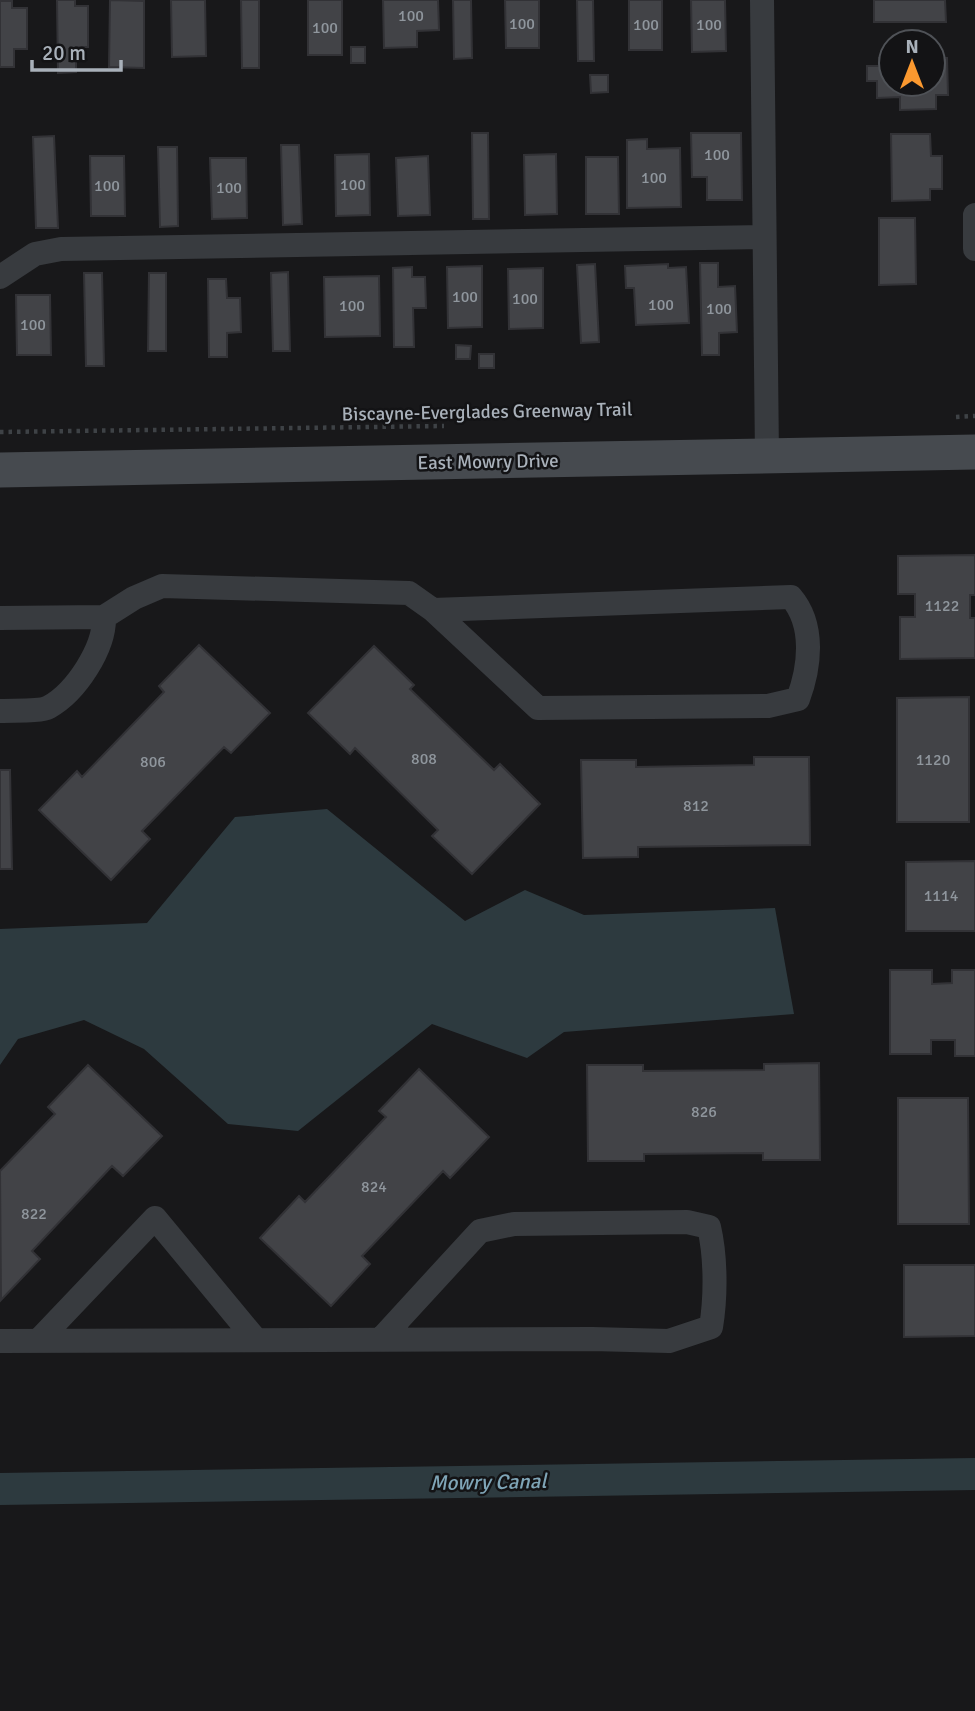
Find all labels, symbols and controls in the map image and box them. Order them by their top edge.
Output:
house number: 100 [398,6,424,26]
house number: 100 [509,14,535,34]
house number: 100 [633,15,659,35]
house number: 100 [696,15,722,35]
house number: 100 [312,18,338,38]
scale bar [32,28,121,72]
north arrow [877,28,947,98]
text: N [905,35,919,59]
text: 20 m [42,40,86,66]
house number: 100 [704,145,730,165]
house number: 100 [641,168,667,188]
house number: 100 [340,175,366,195]
house number: 100 [94,176,120,196]
house number: 100 [216,178,242,198]
house number: 100 [452,287,478,307]
house number: 100 [512,289,538,309]
house number: 100 [648,295,674,315]
house number: 100 [339,296,365,316]
house number: 100 [706,299,732,319]
house number: 100 [20,315,46,335]
street label: Biscayne-Everglades Greenway Trail [341,397,633,427]
street label: East Mowry Drive [417,449,559,475]
house number: 1122 [925,596,959,616]
house number: 808 [411,749,437,769]
house number: 1120 [916,750,950,770]
house number: 806 [140,752,166,772]
house number: 812 [683,796,709,816]
house number: 1114 [924,886,959,906]
house number: 826 [691,1102,717,1122]
house number: 824 [361,1177,387,1197]
house number: 822 [21,1204,47,1224]
water label: Mowry Canal [429,1468,549,1496]

